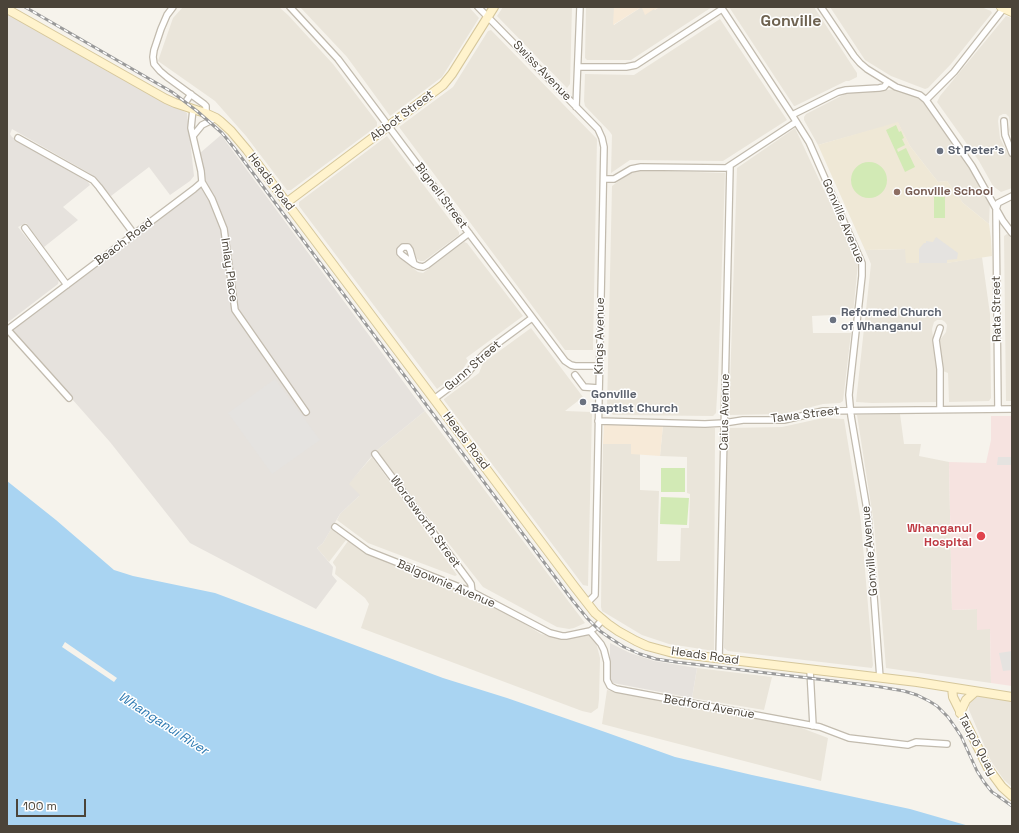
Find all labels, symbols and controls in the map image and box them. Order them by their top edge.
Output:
district label: Gonville [761,12,821,32]
street label: Swiss Avenue [510,38,574,104]
street label: Abbot Street [368,88,436,144]
place label: St Peter's [948,144,1004,158]
marker: St Peter's [935,146,945,156]
street label: Heads Road [245,150,297,214]
street label: Bignell Street [412,160,470,232]
street label: Gonville Avenue [819,177,867,265]
place label: Gonville School [905,185,993,199]
marker: Gonville School [892,187,902,197]
street label: Beach Road [92,216,156,268]
street label: Imlay Place [217,237,241,303]
street label: Rata Street [989,276,1005,342]
street label: Kings Avenue [592,297,608,375]
place label: Reformed Church of Whanganui [841,306,942,334]
marker: Reformed Church of Whanganui [828,315,838,325]
street label: Gunn Street [442,338,504,394]
street label: Caius Avenue [717,374,733,450]
place label: Gonville Baptist Church [591,388,678,416]
marker: Gonville Baptist Church [578,397,588,407]
street label: Tawa Street [770,404,840,426]
street label: Heads Road [440,409,492,473]
street label: Wordsworth Street [387,473,463,571]
street label: Gonville Avenue [859,505,881,597]
place label: Whanganui Hospital [907,522,972,550]
marker: Whanganui Hospital [975,530,987,542]
street label: Balgownie Avenue [395,557,497,611]
street label: Heads Road [670,644,740,668]
water label: Whanganui River [115,689,211,759]
street label: Bedford Avenue [662,692,756,722]
street label: Taupō Quay [955,712,999,778]
scale bar [18,791,88,817]
text: 100 m [23,798,57,814]

